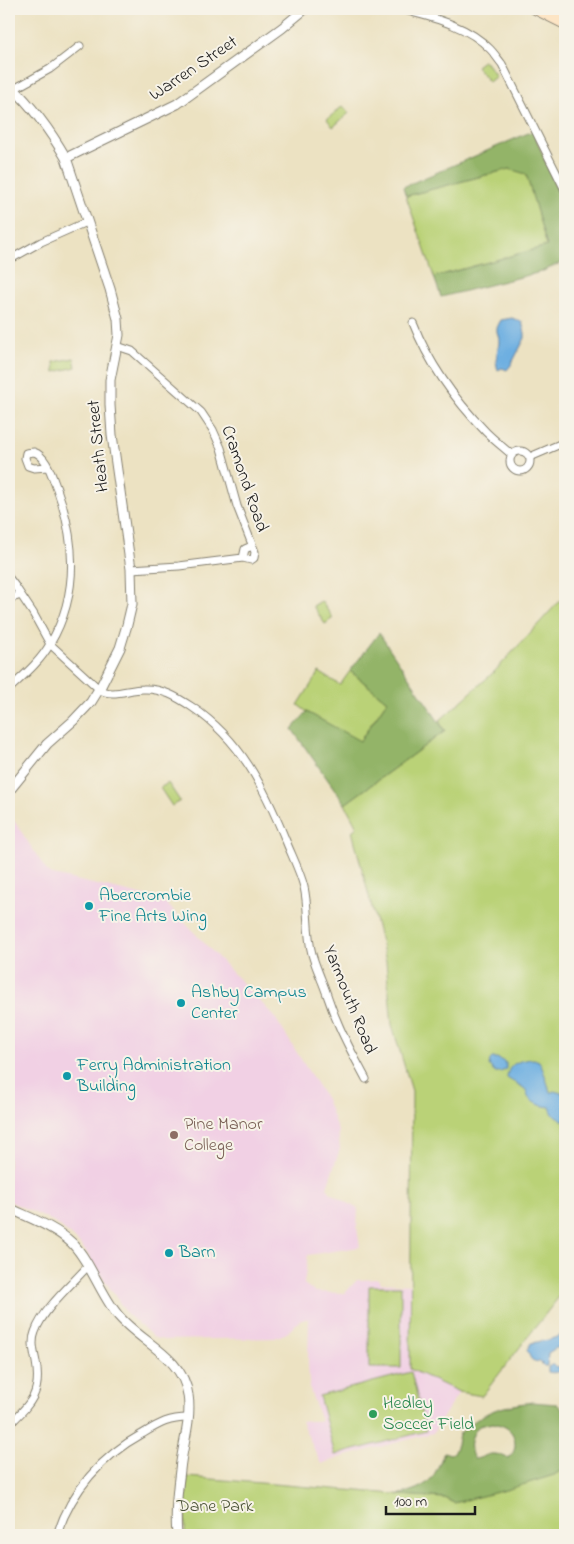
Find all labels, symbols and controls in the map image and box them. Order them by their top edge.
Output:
street label: Warren Street [145,30,243,108]
street label: Heath Street [81,399,117,493]
street label: Cramond Road [214,422,274,536]
place label: Abercrombie Fine Arts Wing [98,883,207,931]
marker: Abercrombie Fine Arts Wing [83,900,95,912]
street label: Yarmouth Road [315,942,383,1058]
place label: Ashby Campus Center [191,980,307,1027]
marker: Ashby Campus Center [175,997,187,1009]
place label: Ferry Administration Building [76,1053,231,1101]
marker: Ferry Administration Building [61,1070,73,1082]
place label: Pine Manor College [184,1112,263,1160]
marker: Pine Manor College [168,1129,180,1141]
place label: Barn [178,1240,215,1266]
marker: Barn [163,1247,175,1259]
place label: Hedley Soccer Field [383,1391,474,1438]
marker: Hedley Soccer Field [367,1408,379,1420]
scale bar [386,1484,475,1516]
text: 100 m [394,1491,427,1513]
park label: Dane Park [176,1494,254,1520]

